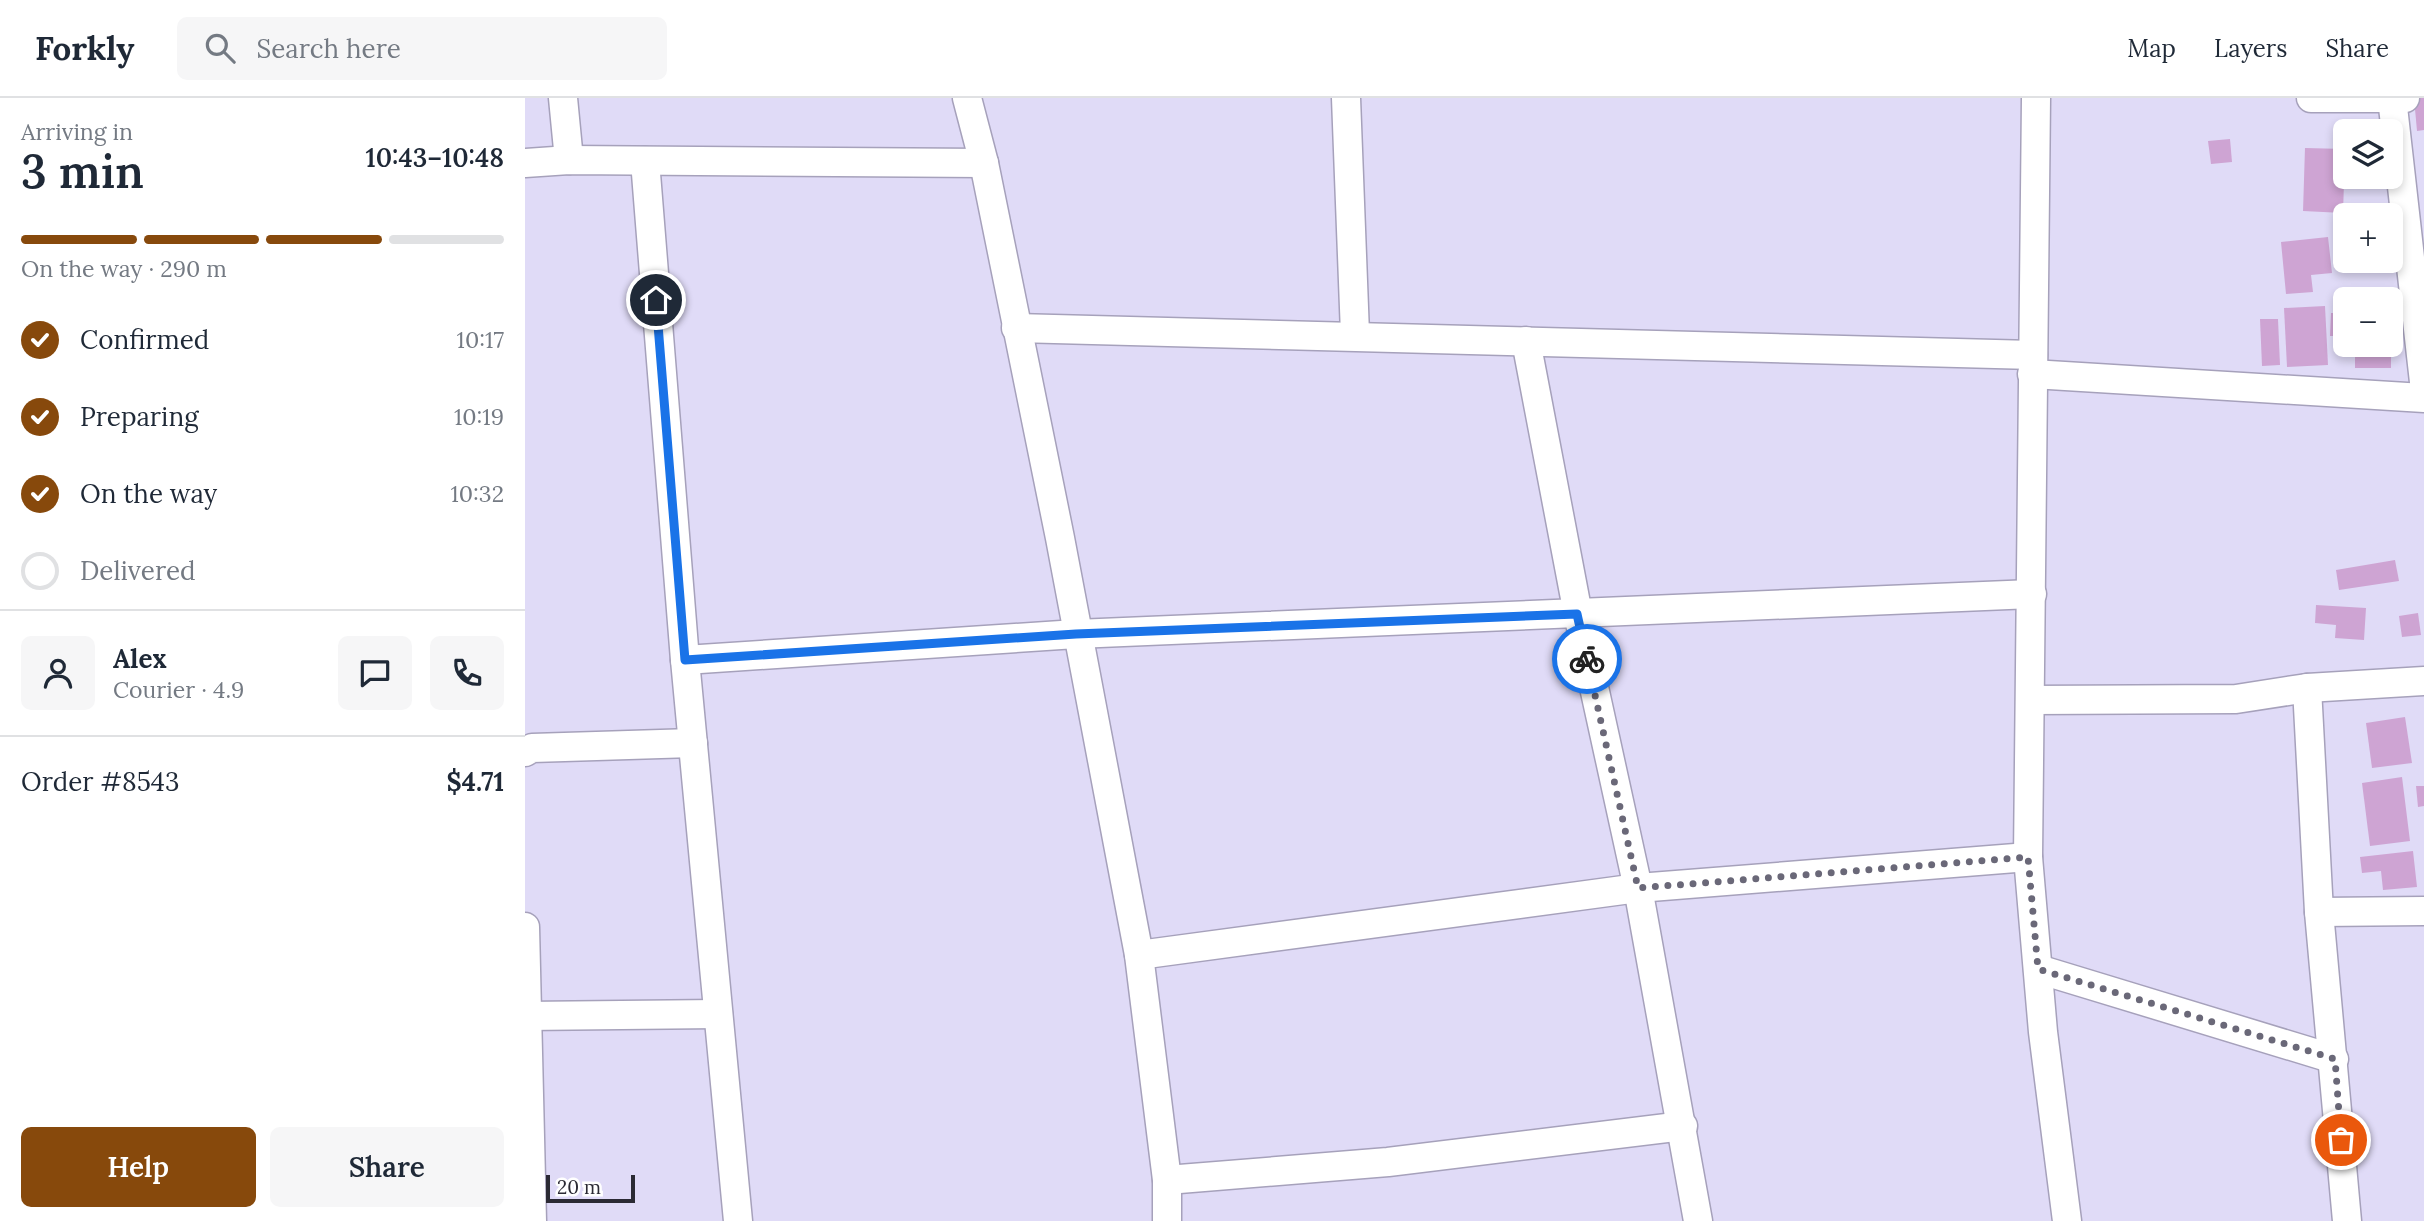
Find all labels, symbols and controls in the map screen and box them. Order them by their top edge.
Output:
search box [177,17,667,80]
text: Forkly [35,27,135,69]
icon: search [201,29,239,67]
text: Search here [257,32,401,65]
text: Map [2127,33,2176,64]
text: Layers [2214,33,2287,64]
text: Share [2325,33,2389,64]
text: Arriving in [21,117,133,146]
map controls [2333,119,2403,357]
button: layers [2333,119,2403,189]
text: 10:43–10:48 [365,141,504,174]
text: 3 min [21,142,144,201]
button: + [2333,203,2403,273]
text: On the way · 290 m [21,254,227,283]
pin [626,270,686,330]
icon: home [637,281,675,319]
button: − [2333,287,2403,357]
icon: check [21,321,59,359]
text: Confirmed [80,323,209,356]
text: 10:17 [457,325,504,354]
icon: check [21,398,59,436]
text: Preparing [80,400,199,433]
text: 10:19 [454,402,504,431]
icon: check [21,475,59,513]
text: On the way [80,477,217,510]
text: 10:32 [450,479,504,508]
text: Delivered [80,554,196,587]
courier [1552,624,1622,694]
button: person [21,636,95,710]
button: chat [338,636,412,710]
button: phone [430,636,504,710]
icon: bike [1568,640,1606,678]
text: Alex [113,642,167,675]
text: Courier · 4.9 [113,675,244,704]
text: Order #8543 [21,765,179,798]
text: $4.71 [446,765,504,798]
pin [2311,1110,2371,1170]
icon: bag [2322,1121,2360,1159]
button: Help [21,1127,256,1207]
button: Share [270,1127,504,1207]
scale bar [546,1172,635,1204]
text: 20 m [557,1175,601,1199]

